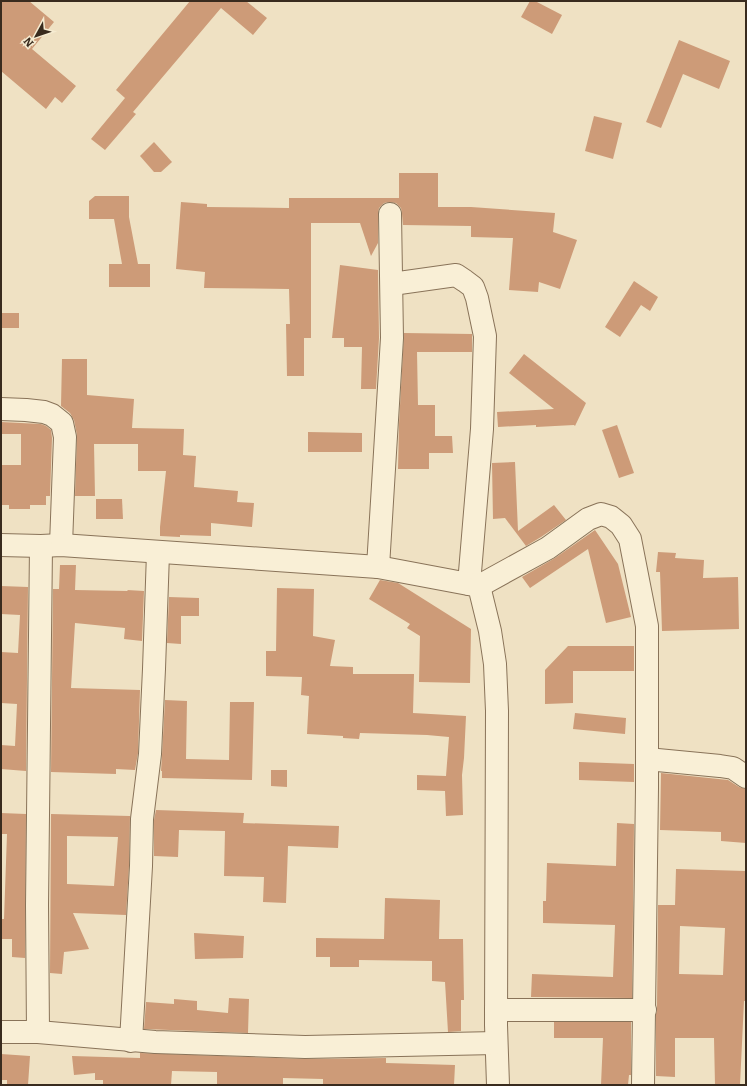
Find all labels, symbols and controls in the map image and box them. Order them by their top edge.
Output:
north arrow [16,16,56,56]
text: N [21,34,36,50]

